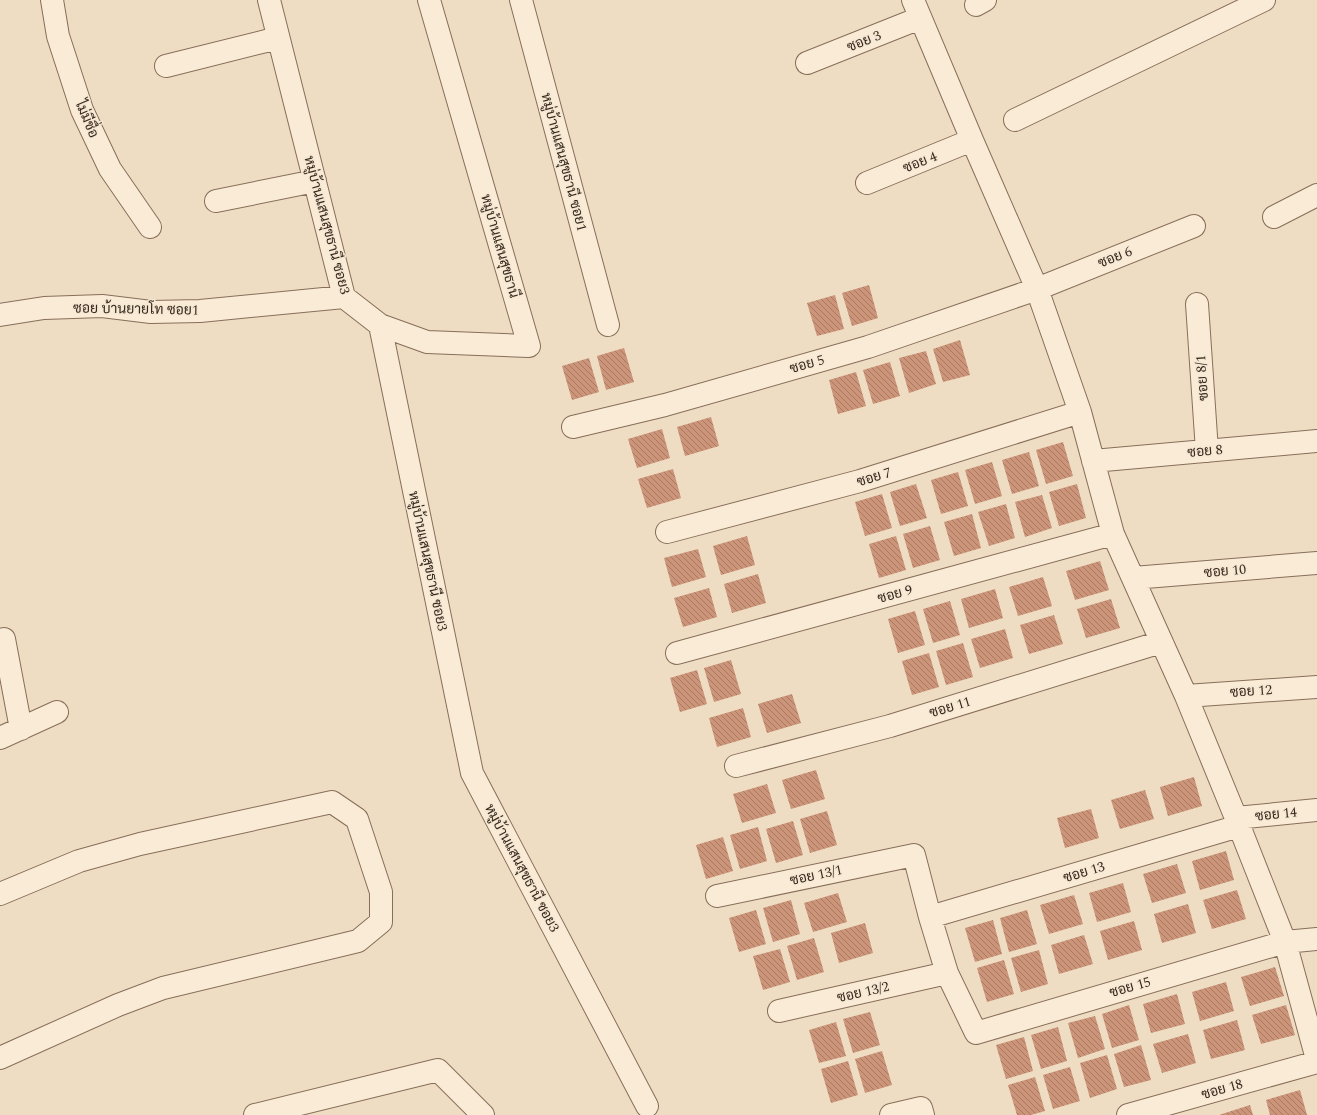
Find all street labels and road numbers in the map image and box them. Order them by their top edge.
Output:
street label: ซอย 3 [844,25,884,57]
street label: หมู่บ้านแสนสุขธานี ซอย1 [535,90,593,234]
street label: ไม่มีชื่อ [69,95,106,141]
street label: ซอย 4 [900,146,940,178]
street label: หมู่บ้านแสนสุขธานี ซอย3 [298,153,356,297]
street label: หมู่บ้านแสนสุขธานี [475,192,525,300]
street label: ซอย 6 [1095,241,1135,273]
street label: ซอย บ้านยายโท ซอย1 [73,297,199,321]
street label: ซอย 5 [787,349,827,379]
street label: ซอย 8/1 [1190,354,1214,402]
street label: ซอย 8 [1186,439,1224,463]
street label: ซอย 7 [854,462,894,492]
street label: หมู่บ้านแสนสุขธานี ซอย3 [403,489,453,633]
street label: ซอย 10 [1203,559,1247,583]
street label: ซอย 9 [875,579,915,609]
street label: ซอย 12 [1229,679,1273,703]
street label: ซอย 11 [927,691,973,723]
street label: หมู่บ้านแสนสุขธานี ซอย3 [479,800,565,936]
street label: ซอย 14 [1254,801,1298,827]
street label: ซอย 13 [1061,856,1107,888]
street label: ซอย 13/1 [788,859,844,891]
street label: ซอย 15 [1107,971,1153,1003]
street label: ซอย 13/2 [835,976,891,1008]
street label: ซอย 18 [1199,1073,1245,1105]

